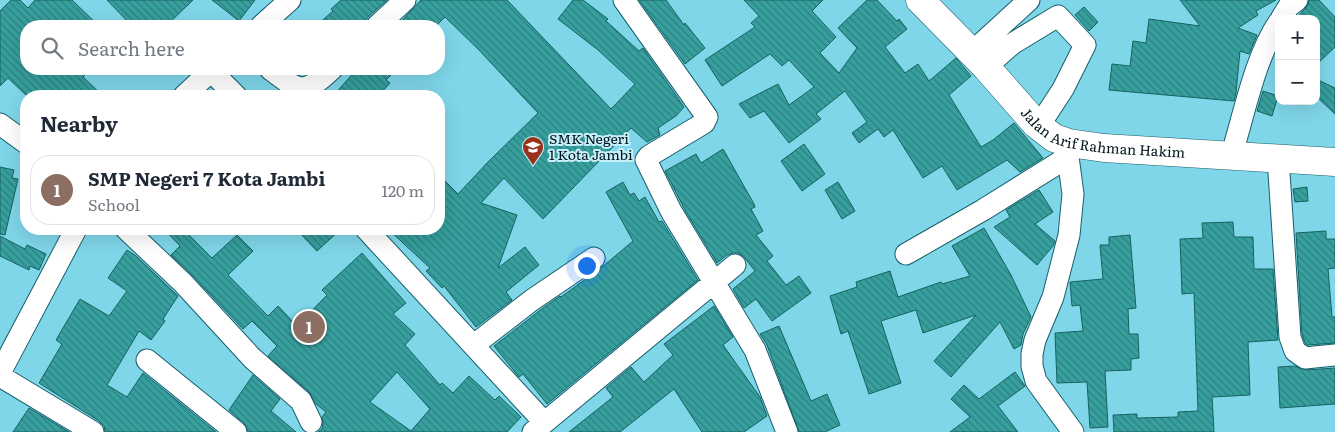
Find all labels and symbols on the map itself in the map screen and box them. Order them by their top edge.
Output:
street label: Jalan Arif Rahman Hakim [1017,102,1186,162]
place label: SMK Negeri 1 Kota Jambi [549,128,633,164]
school or university icon: SMK Negeri 1 Kota Jambi [521,135,545,166]
your location [574,253,600,279]
pin: 1 [293,308,325,346]

